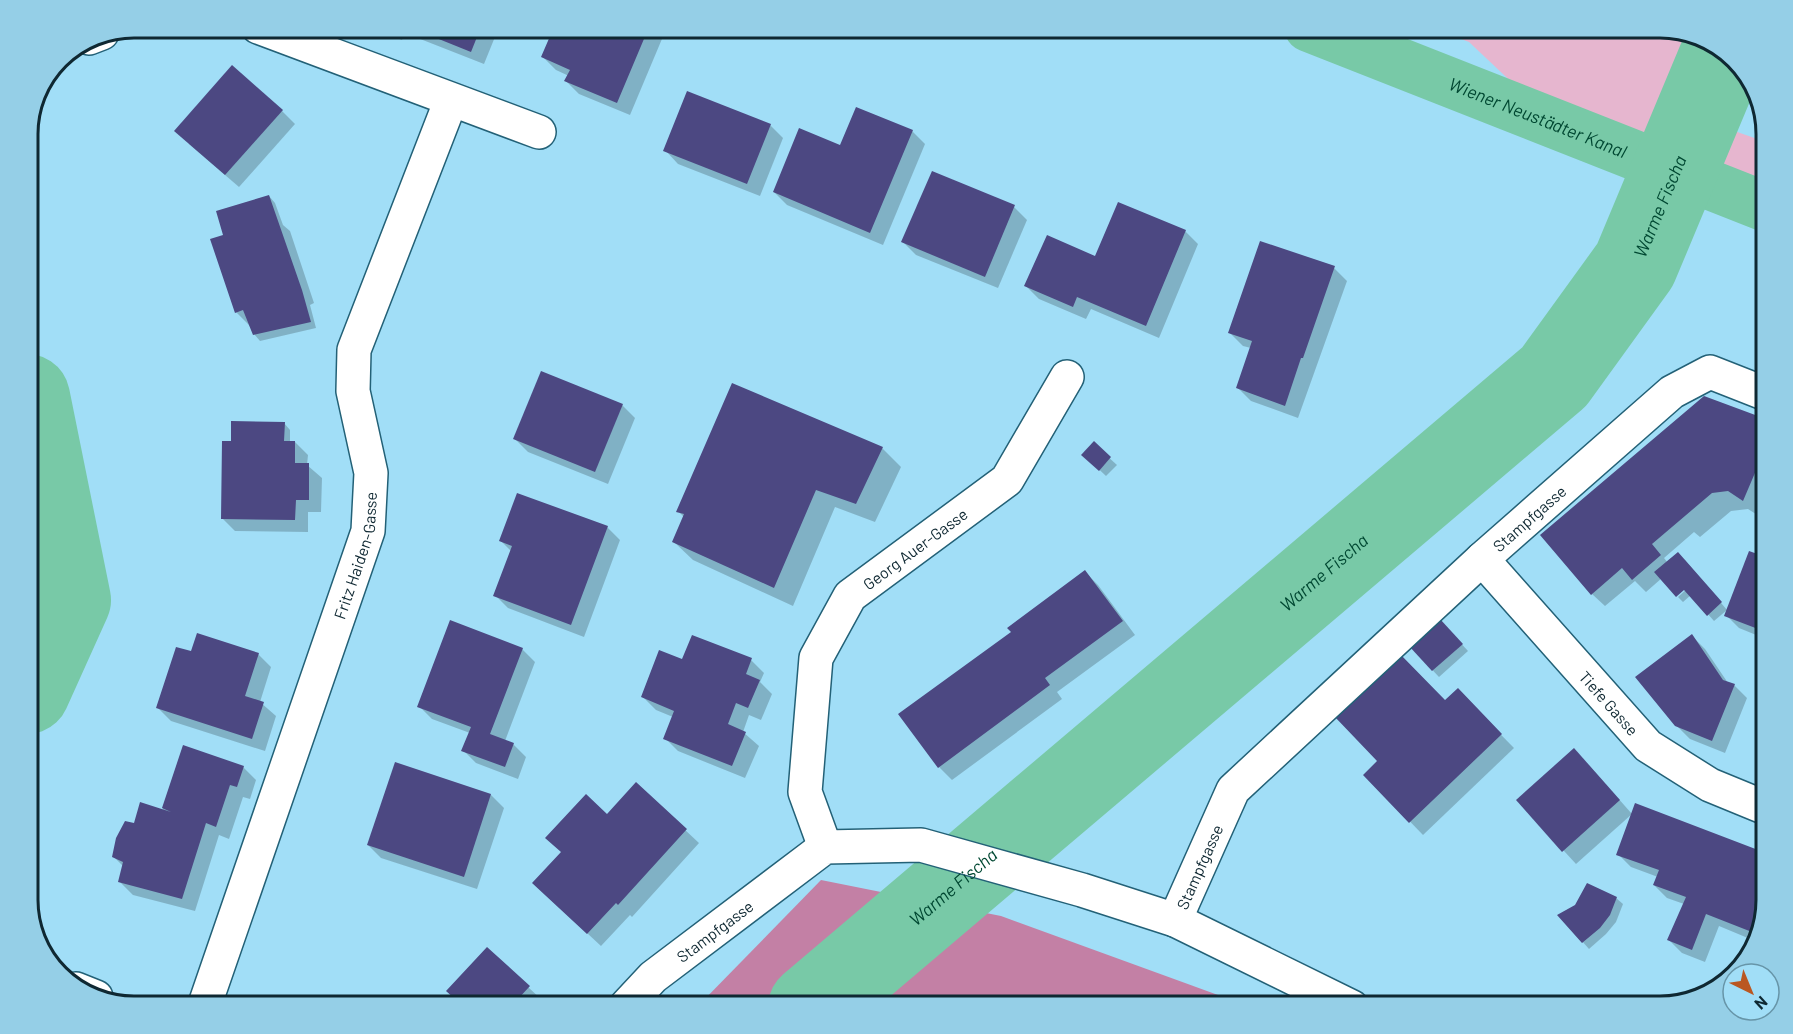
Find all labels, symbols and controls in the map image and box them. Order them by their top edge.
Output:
water label: Wiener Neustädter Kanal [1446,72,1630,162]
water label: Warme Fischa [1628,152,1691,261]
street label: Stampfgasse [1488,481,1569,555]
street label: Fritz Haiden-Gasse [329,491,380,621]
street label: Georg Auer-Gasse [859,504,970,593]
water label: Warme Fischa [1275,529,1372,616]
street label: Tiefe Gasse [1576,666,1643,739]
street label: Stampfgasse [1172,821,1226,912]
water label: Warme Fischa [904,843,1001,930]
street label: Stampfgasse [672,896,756,966]
north arrow [1721,962,1781,1022]
text: N [1751,993,1772,1014]

